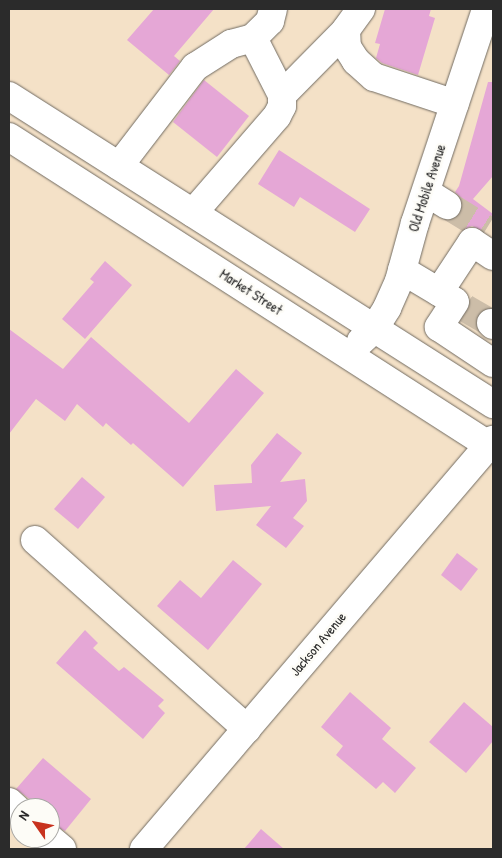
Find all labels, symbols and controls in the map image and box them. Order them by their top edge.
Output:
street label: Old Mobile Avenue [405,142,449,234]
street label: Market Street [217,266,285,318]
street label: Jackson Avenue [286,609,350,679]
north arrow [10,798,60,848]
text: N [13,807,33,823]

